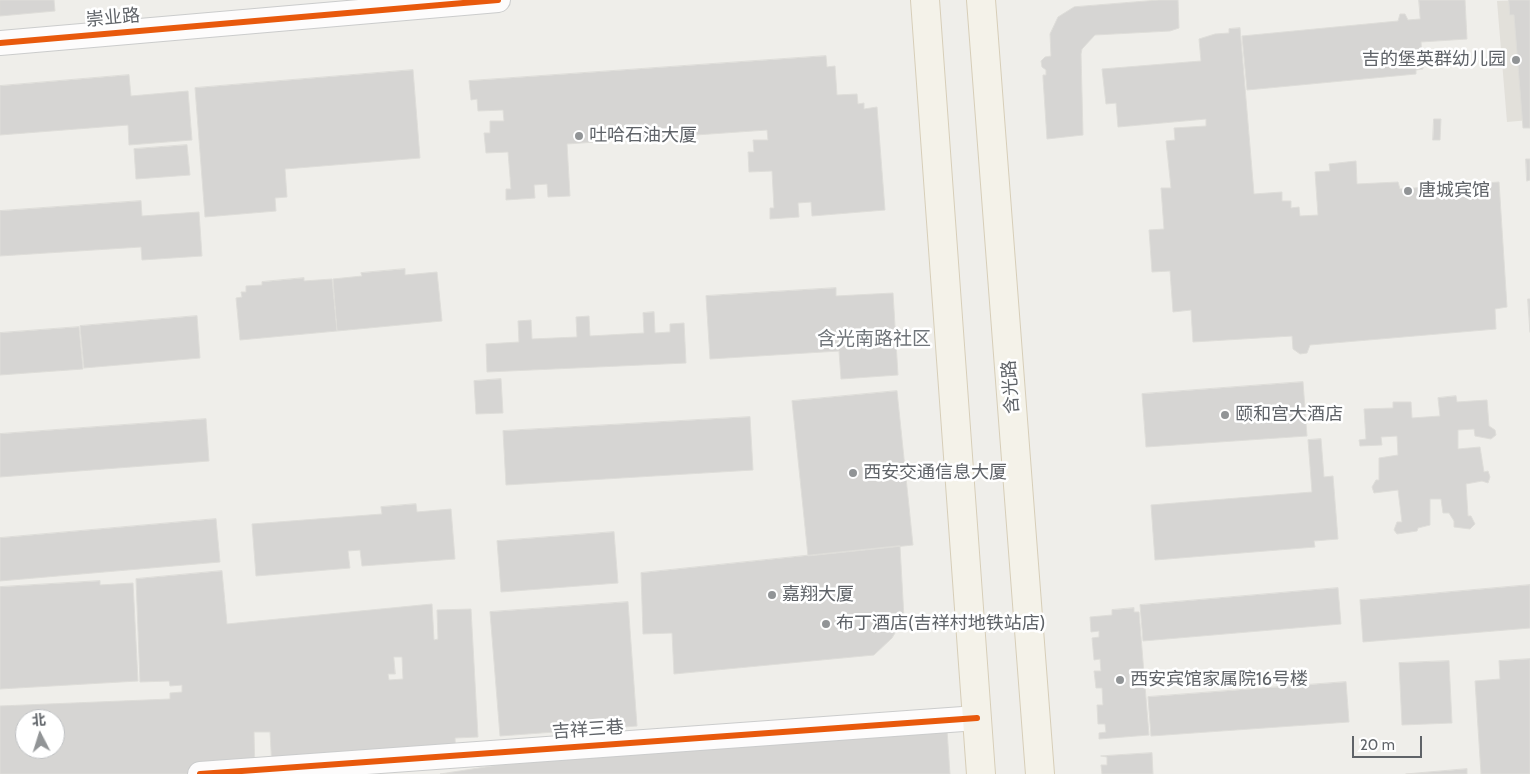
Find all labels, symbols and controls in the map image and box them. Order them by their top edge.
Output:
street label: 崇业路 [85,5,141,31]
place label: 吉的堡英群幼儿园 [1362,49,1506,71]
marker: 吉的堡英群幼儿园 [1510,54,1522,66]
place label: 吐哈石油大厦 [589,125,697,147]
marker: 吐哈石油大厦 [573,130,585,142]
place label: 唐城宾馆 [1418,180,1490,202]
marker: 唐城宾馆 [1402,185,1414,197]
district label: 含光南路社区 [817,328,931,350]
street label: 含光路 [998,359,1024,415]
place label: 颐和宫大酒店 [1235,404,1343,426]
marker: 颐和宫大酒店 [1219,409,1231,421]
place label: 西安交通信息大厦 [863,462,1007,484]
marker: 西安交通信息大厦 [847,467,859,479]
place label: 嘉翔大厦 [782,584,854,606]
marker: 嘉翔大厦 [766,589,778,601]
place label: 布丁酒店(吉祥村地铁站店) [836,613,1045,635]
marker: 布丁酒店(吉祥村地铁站店) [820,618,832,630]
place label: 西安宾馆家属院16号楼 [1130,669,1308,691]
marker: 西安宾馆家属院16号楼 [1114,674,1126,686]
north arrow [15,709,65,759]
text: 北 [31,710,47,730]
street label: 吉祥三巷 [551,717,625,743]
scale bar [1355,726,1425,758]
text: 20 m [1360,736,1395,754]

